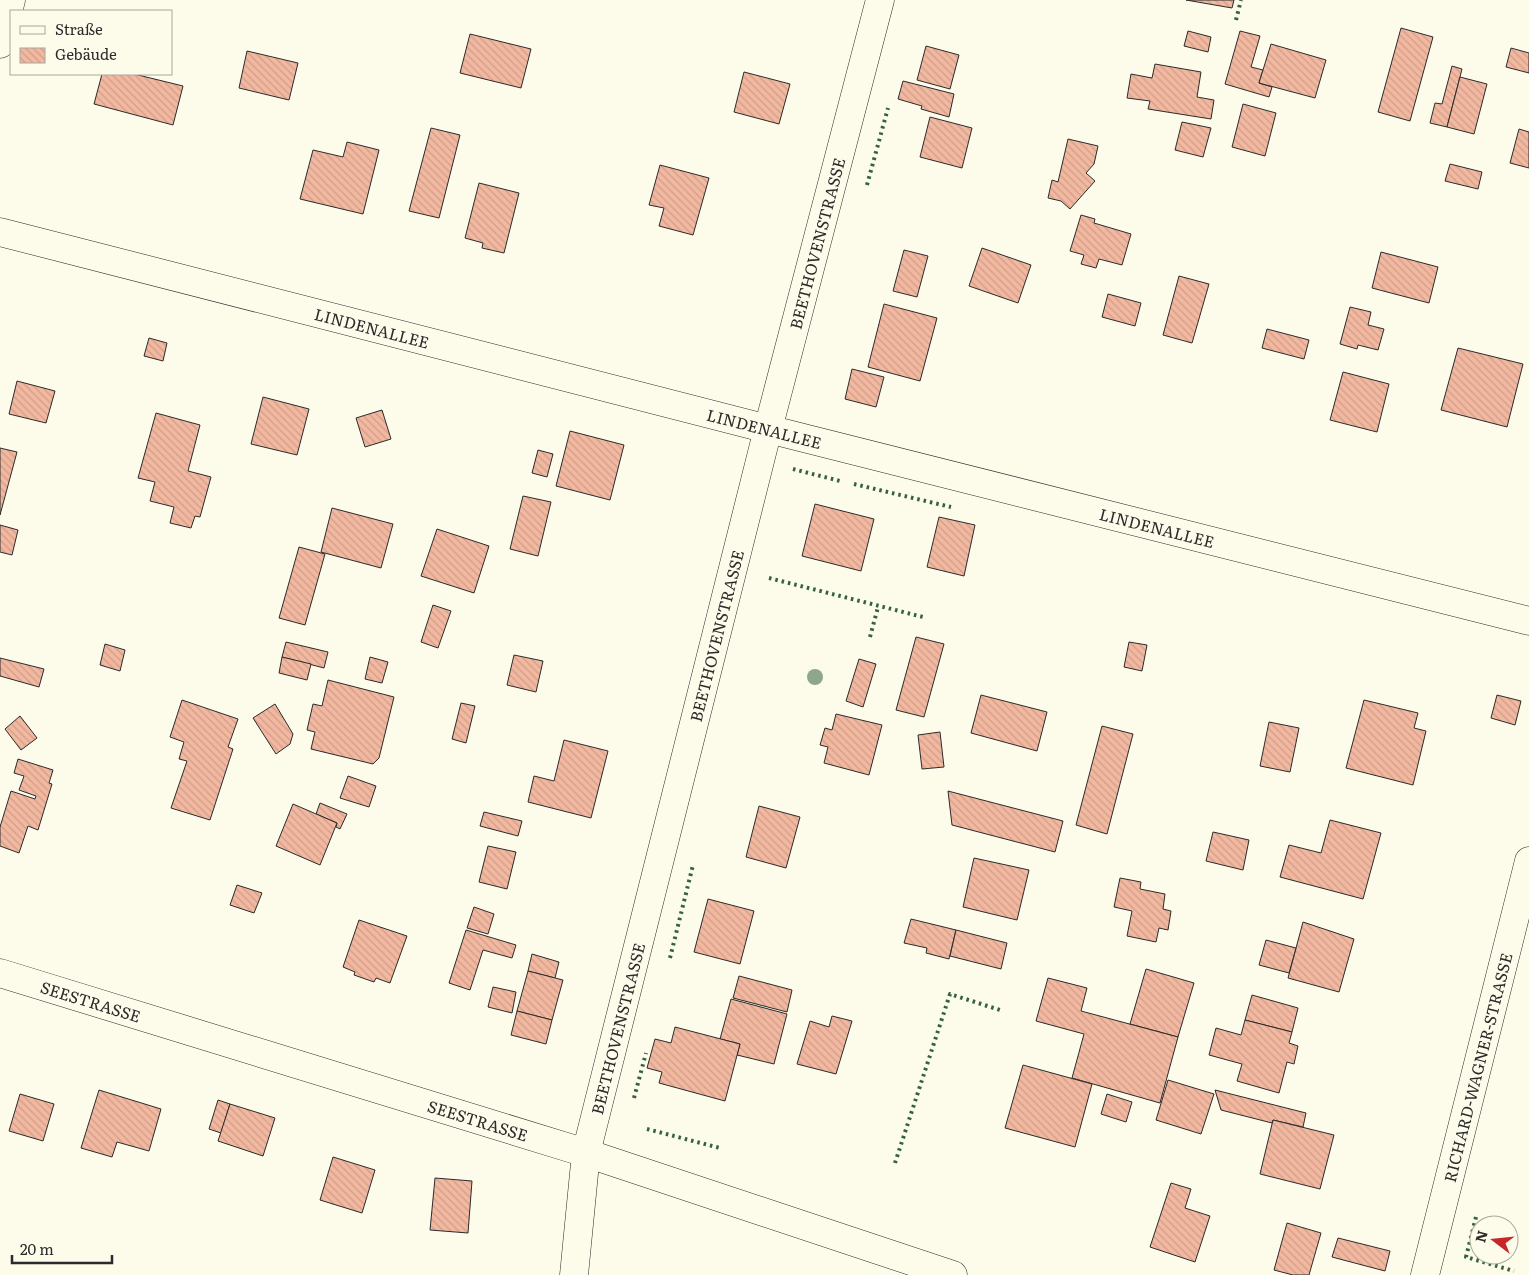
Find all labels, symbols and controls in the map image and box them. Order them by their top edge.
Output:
legend [10,10,172,75]
text: Straße [55,17,103,40]
text: Gebäude [55,42,117,65]
street label: BEETHOVENSTRASSE [783,155,850,332]
street label: LINDENALLEE [312,301,432,354]
street label: LINDENALLEE [704,402,824,454]
street label: LINDENALLEE [1097,501,1217,553]
street label: BEETHOVENSTRASSE [683,547,749,724]
street label: BEETHOVENSTRASSE [584,940,650,1117]
street label: RICHARD-WAGNER-STRASSE [1437,950,1518,1185]
street label: SEESTRASSE [38,974,144,1028]
street label: SEESTRASSE [425,1093,531,1147]
north arrow [1469,1215,1519,1265]
text: N [1469,1227,1492,1245]
scale bar [12,1232,112,1264]
text: 20 m [20,1237,54,1260]

